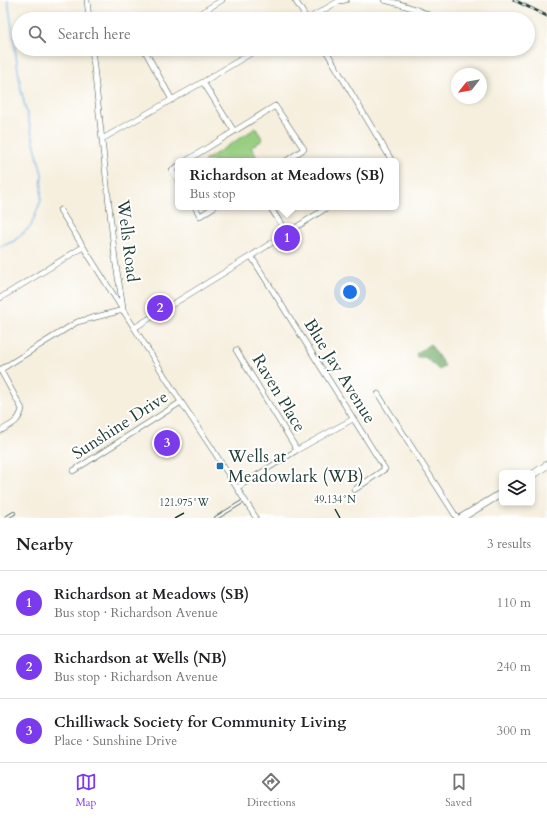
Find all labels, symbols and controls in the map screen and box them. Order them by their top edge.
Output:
search box [12,12,535,56]
icon: search [26,23,48,45]
text: Search here [58,24,131,44]
north arrow [451,68,487,104]
popup [175,158,399,210]
text: Richardson at Meadows (SB) [189,165,385,185]
text: Bus stop [189,185,236,203]
street label: Wells Road [111,198,144,283]
pin: 1 [274,223,300,253]
your location [340,282,360,302]
pin: 2 [147,293,173,323]
street label: Blue Jay Avenue [299,314,381,428]
street label: Raven Place [247,350,311,436]
street label: Sunshine Drive [67,385,173,465]
pin: 3 [154,428,180,458]
place label: Wells at Meadowlark (WB) [227,445,364,488]
marker: Wells at Meadowlark (WB) [215,461,225,471]
map controls [499,470,535,506]
button: layers [499,470,535,506]
text: 49.134°N [314,493,356,507]
text: 121.975°W [159,496,210,510]
text: Nearby [16,533,73,556]
text: 3 results [487,535,531,553]
text: Richardson at Meadows (SB) [54,584,249,604]
text: 1 [26,594,32,612]
text: 110 m [497,594,531,612]
text: Bus stop · Richardson Avenue [54,604,218,622]
text: Richardson at Wells (NB) [54,648,227,668]
text: 2 [26,658,32,676]
text: 240 m [497,658,531,676]
text: Bus stop · Richardson Avenue [54,668,218,686]
text: Chilliwack Society for Community Living [54,712,346,732]
text: 3 [26,722,32,740]
text: 300 m [497,722,531,740]
text: Place · Sunshine Drive [54,732,177,750]
tab: Map [75,771,97,810]
tab: Directions [247,771,295,810]
tab: Saved [445,771,472,810]

